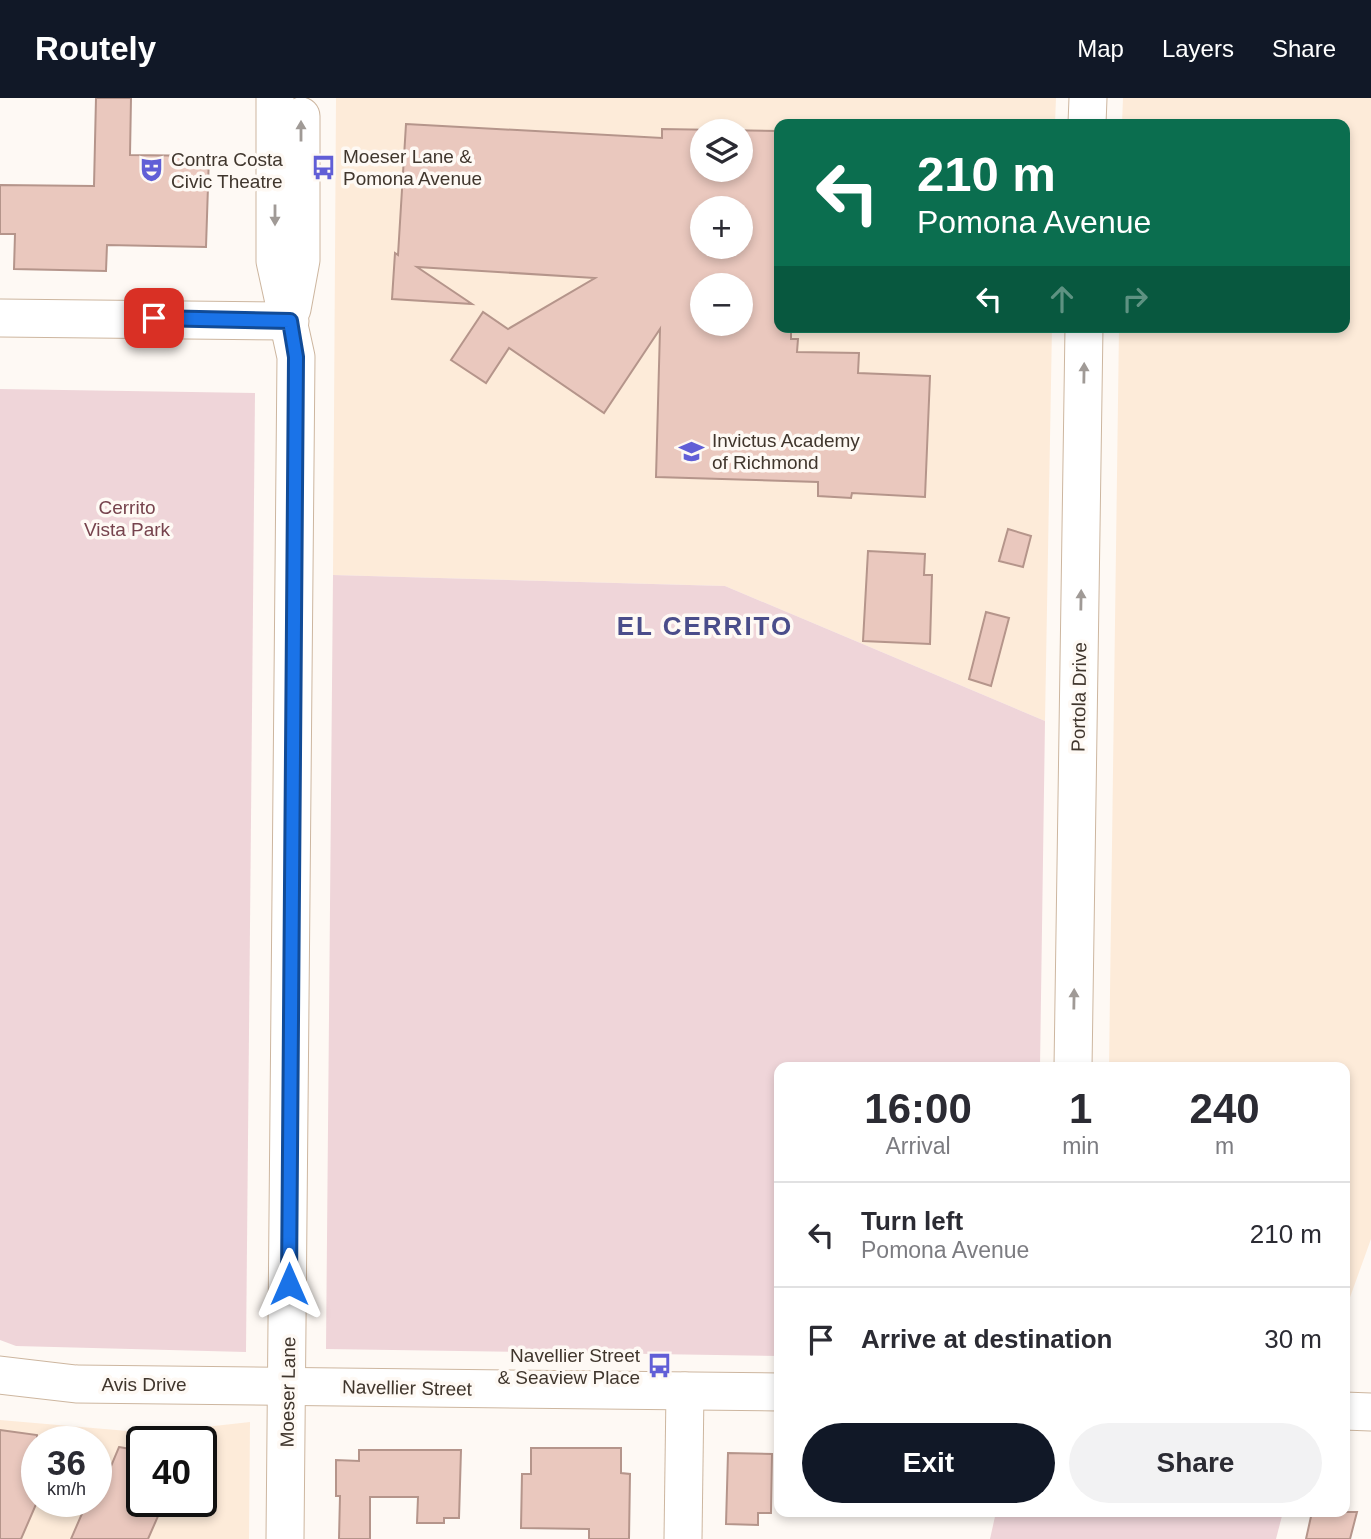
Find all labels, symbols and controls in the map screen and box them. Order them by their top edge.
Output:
text: Routely [35,30,156,67]
text: Map [1077,35,1124,62]
text: Layers [1162,35,1234,62]
text: Share [1272,35,1336,62]
map controls [690,119,753,336]
button: layers [690,119,753,182]
one-way arrow [295,120,307,142]
place label: Moeser Lane & Pomona Avenue [343,146,482,189]
icon: left [802,147,893,238]
text: 210 m [917,147,1056,201]
place label: Contra Costa Civic Theatre [171,149,283,192]
bus stop icon: Moeser Lane & Pomona Avenue [309,153,337,181]
theatre icon: Contra Costa Civic Theatre [137,156,165,184]
button: + [690,196,753,259]
one-way arrow [269,204,281,226]
text: Pomona Avenue [917,204,1151,240]
button: − [690,273,753,336]
icon: left [970,280,1008,318]
icon: ahead [1043,280,1081,318]
icon: right [1116,280,1154,318]
pin [124,288,184,348]
icon: arrive [135,299,173,337]
one-way arrow [1078,362,1090,384]
place label: Invictus Academy of Richmond [712,430,860,473]
school or university icon: Invictus Academy of Richmond [678,437,706,465]
park label: Cerrito Vista Park [84,497,171,540]
one-way arrow [1075,589,1087,611]
district label: EL CERRITO [617,611,793,641]
street label: Portola Drive [1068,642,1090,752]
one-way arrow [1068,988,1080,1010]
text: 16:00 [864,1085,972,1132]
text: 1 [1069,1085,1092,1132]
text: 240 [1190,1085,1260,1132]
text: Arrival [885,1133,951,1159]
text: min [1062,1133,1099,1159]
text: m [1215,1133,1234,1159]
text: Turn left [861,1206,963,1236]
icon: left [802,1216,840,1254]
text: 210 m [1250,1219,1322,1249]
text: Pomona Avenue [861,1237,1029,1263]
position arrow [252,1247,326,1321]
icon: arrive [802,1321,840,1359]
text: Arrive at destination [861,1324,1112,1354]
text: 30 m [1264,1324,1322,1354]
street label: Moeser Lane [277,1336,299,1448]
place label: Navellier Street & Seaview Place [497,1345,641,1388]
bus stop icon: Navellier Street & Seaview Place [646,1352,674,1380]
street label: Avis Drive [101,1374,187,1395]
street label: Navellier Street [342,1376,473,1400]
button: Exit [802,1423,1055,1503]
button: Share [1069,1423,1322,1503]
speed limit sign: 40 [126,1426,217,1517]
text: 36 [47,1443,86,1482]
text: km/h [47,1479,86,1499]

